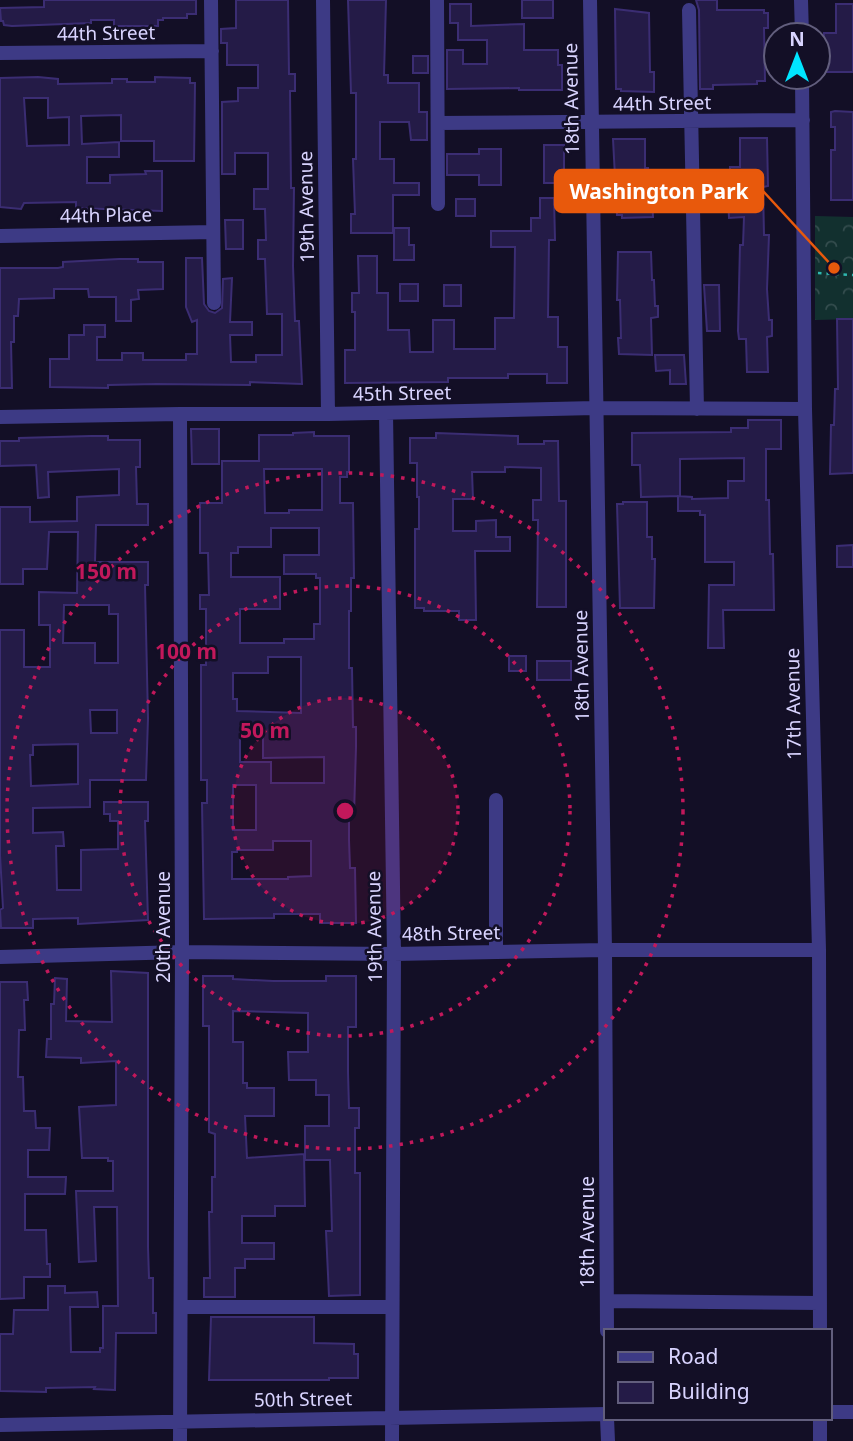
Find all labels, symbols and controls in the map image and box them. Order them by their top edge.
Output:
street label: 44th Street [57,19,156,47]
north arrow [762,21,832,91]
text: N [789,26,805,52]
street label: 18th Avenue [557,43,585,155]
street label: 44th Street [613,89,712,117]
street label: 19th Avenue [292,151,320,263]
callout: Washington Park [555,170,763,212]
text: Washington Park [569,177,750,205]
street label: 44th Place [60,201,152,229]
street label: 45th Street [353,379,452,407]
text: 150 m [75,557,137,585]
street label: 18th Avenue [567,610,595,722]
text: 100 m [155,637,217,665]
street label: 17th Avenue [779,648,807,760]
text: 50 m [240,716,290,744]
centre of rings [333,799,357,823]
street label: 20th Avenue [150,871,176,983]
street label: 19th Avenue [360,871,388,983]
street label: 48th Street [402,919,501,947]
street label: 18th Avenue [574,1176,600,1288]
legend [604,1329,832,1420]
text: Road [668,1342,718,1370]
text: Building [668,1377,750,1405]
street label: 50th Street [254,1385,353,1413]

